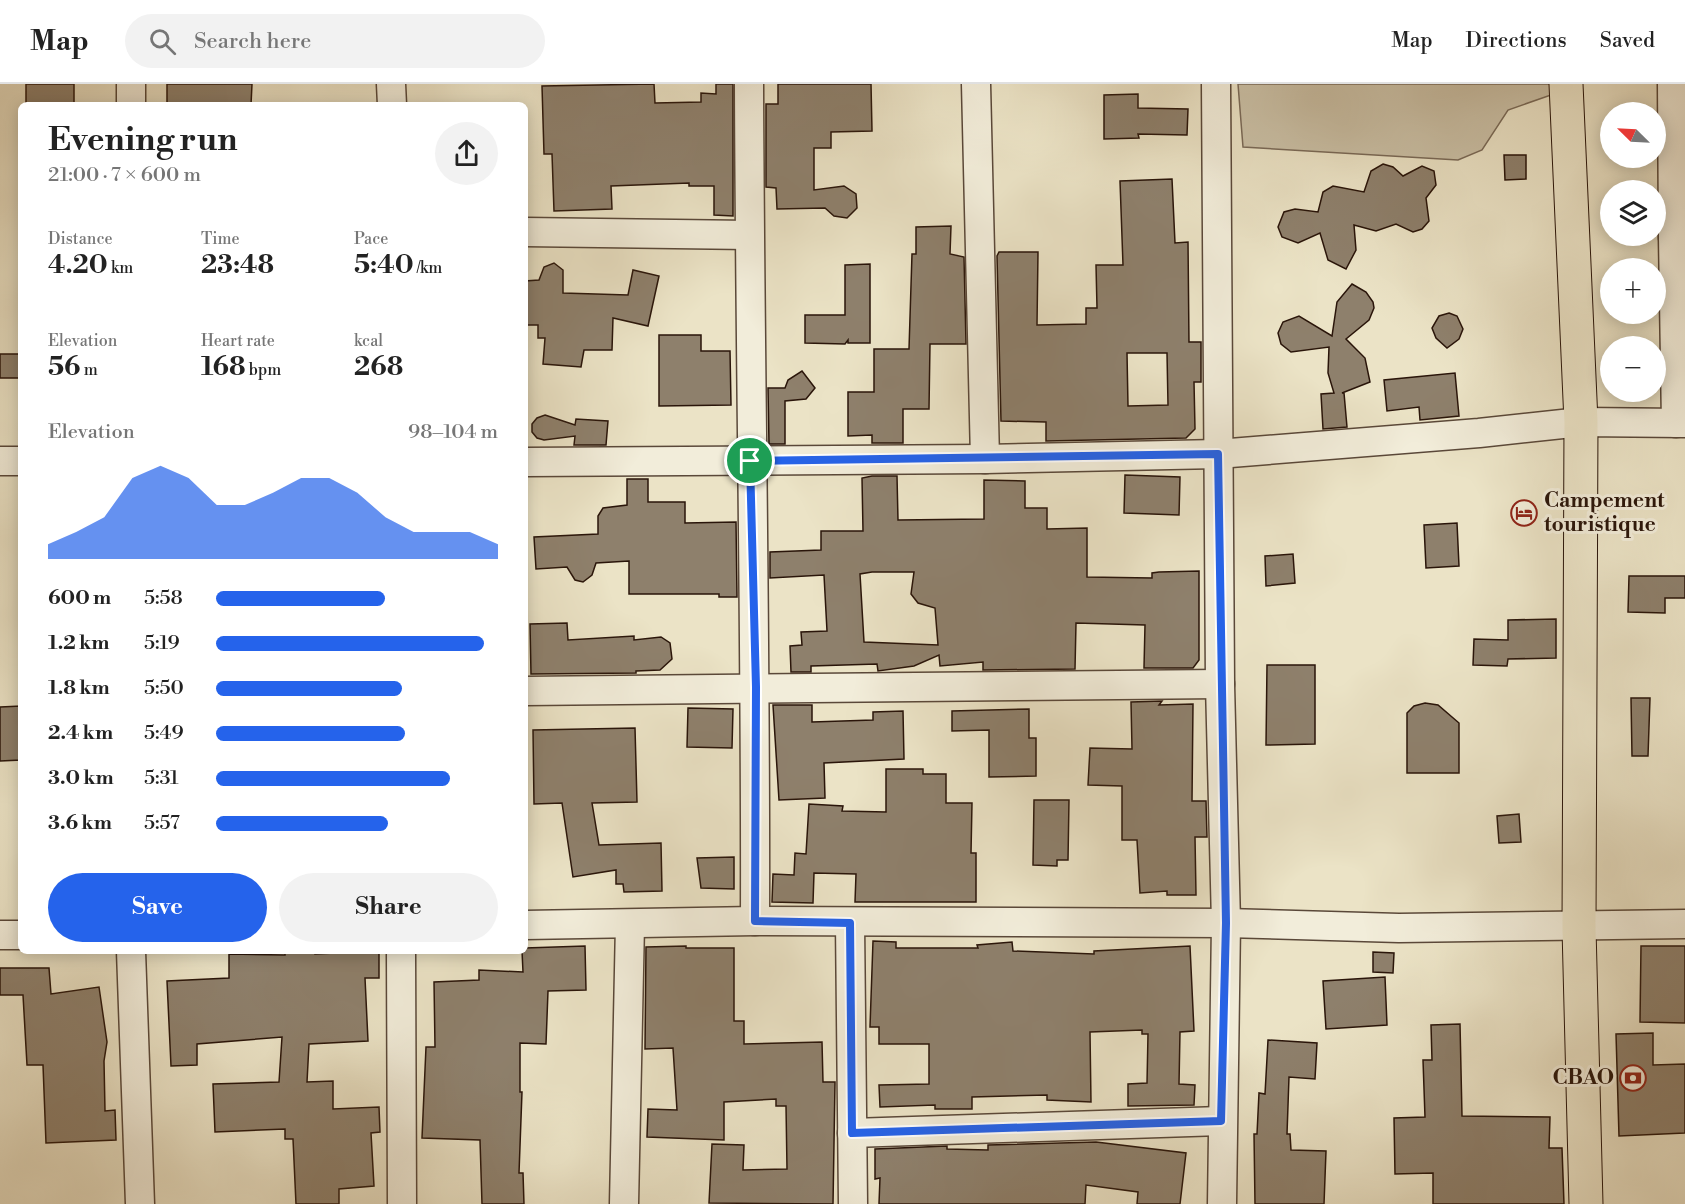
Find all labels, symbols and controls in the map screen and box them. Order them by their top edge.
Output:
search box [125,14,545,68]
text: Map [30,24,89,59]
icon: search [146,25,179,58]
text: Search here [194,28,311,55]
text: Map [1391,28,1433,54]
text: Directions [1466,28,1567,54]
text: Saved [1600,28,1655,54]
north arrow [1600,102,1666,168]
map controls [1600,102,1666,402]
text: Evening run [48,120,237,161]
button: share [435,122,498,185]
text: 21:00 · 7 × 600 m [48,163,201,188]
button: layers [1600,180,1666,246]
text: Distance [48,229,113,249]
text: Time [201,229,240,249]
text: Pace [354,229,388,249]
text: 4.20 [48,249,108,281]
text: 23:48 [201,249,274,281]
text: 5:40 [354,249,414,281]
text: km [108,258,133,278]
text: /km [414,258,442,278]
button: + [1600,258,1666,324]
text: Elevation [48,331,117,351]
text: Heart rate [201,331,275,351]
text: kcal [354,331,383,351]
button: − [1600,336,1666,402]
text: 56 [48,351,81,383]
text: 168 [201,351,246,383]
text: 268 [354,351,403,383]
text: m [81,360,98,380]
text: bpm [246,360,281,380]
text: Elevation [48,420,135,445]
text: 98–104 m [408,420,498,445]
pin [724,435,775,486]
icon: arrive [733,444,766,477]
place label: Campement touristique [1544,488,1665,538]
hotel icon: Campement touristique [1509,498,1539,528]
text: 600 m [48,586,111,611]
text: 5:58 [144,586,183,611]
text: 1.2 km [48,631,110,656]
text: 5:19 [144,631,180,656]
text: 1.8 km [48,676,110,701]
text: 5:50 [144,676,184,701]
text: 2.4 km [48,721,113,746]
text: 5:49 [144,721,184,746]
text: 3.0 km [48,766,114,791]
text: 5:31 [144,766,179,791]
text: 3.6 km [48,811,112,836]
text: 5:57 [144,811,180,836]
button: Save [48,873,267,942]
button: Share [279,873,498,942]
bank icon: CBAO [1618,1063,1648,1093]
place label: CBAO [1552,1065,1614,1091]

